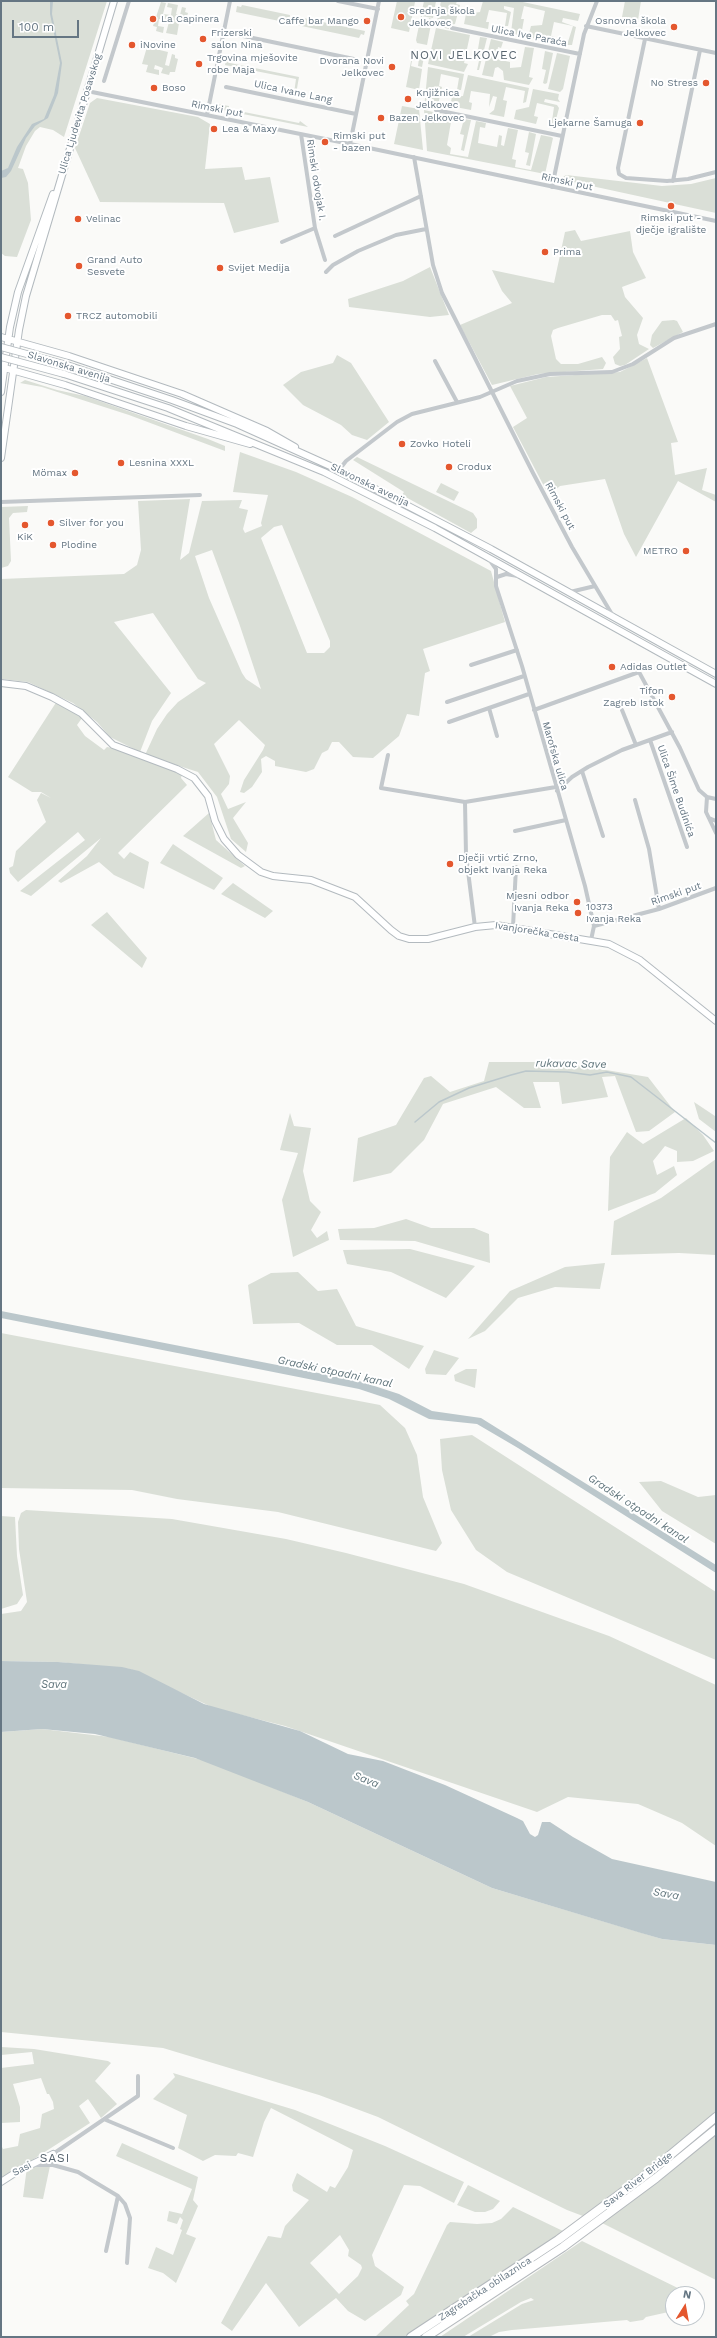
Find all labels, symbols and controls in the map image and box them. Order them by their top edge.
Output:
place label: Srednja škola Jelkovec [409,5,475,28]
scale bar [14,12,81,38]
marker: Srednja škola Jelkovec [396,12,406,22]
place label: La Capinera [161,13,219,25]
marker: La Capinera [148,14,158,24]
place label: Caffe bar Mango [279,15,359,27]
place label: Osnovna škola Jelkovec [595,15,666,38]
marker: Caffe bar Mango [362,16,372,26]
text: 100 m [19,20,54,34]
marker: Osnovna škola Jelkovec [669,22,679,32]
street label: Ulica Ive Paraća [490,23,568,49]
place label: Frizerski salon Nina [211,27,262,50]
marker: Frizerski salon Nina [198,34,208,44]
place label: iNovine [140,39,176,51]
marker: iNovine [127,40,137,50]
district label: NOVI JELKOVEC [410,48,518,62]
street label: Ulica Ljudevita Posavskog [56,52,104,176]
place label: Trgovina mješovite robe Maja [207,52,298,76]
place label: Dvorana Novi Jelkovec [320,55,384,78]
marker: Trgovina mješovite robe Maja [194,59,204,69]
marker: Dvorana Novi Jelkovec [387,62,397,72]
place label: No Stress [651,77,698,89]
street label: Ulica Ivane Lang [253,78,333,106]
marker: No Stress [701,78,711,88]
place label: Boso [162,82,186,94]
marker: Boso [149,83,159,93]
place label: Knjižnica Jelkovec [416,87,460,110]
marker: Knjižnica Jelkovec [403,94,413,104]
street label: Rimski put [190,98,244,120]
place label: Bazen Jelkovec [389,112,464,124]
marker: Bazen Jelkovec [376,113,386,123]
place label: Ljekarne Šamuga [548,117,632,129]
marker: Ljekarne Šamuga [635,118,645,128]
place label: Lea & Maxy [222,123,277,135]
marker: Lea & Maxy [209,124,219,134]
place label: Rimski put - bazen [333,130,385,154]
marker: Rimski put - bazen [320,137,330,147]
street label: Rimski odvojak I. [304,138,328,222]
street label: Rimski put [540,171,594,193]
marker: Rimski put - dječje igralište [666,201,676,211]
place label: Rimski put - dječje igralište [636,212,706,236]
place label: Velinac [86,213,121,225]
marker: Velinac [73,214,83,224]
place label: Prima [553,246,581,258]
marker: Prima [540,247,550,257]
place label: Grand Auto Sesvete [87,254,143,278]
marker: Grand Auto Sesvete [74,261,84,271]
place label: Svijet Medija [228,262,290,274]
marker: Svijet Medija [215,263,225,273]
place label: TRCZ automobili [76,310,157,322]
marker: TRCZ automobili [63,311,73,321]
street label: Slavonska avenija [26,349,112,385]
place label: Zovko Hoteli [410,438,471,450]
marker: Zovko Hoteli [397,439,407,449]
place label: Lesnina XXXL [129,457,194,469]
marker: Lesnina XXXL [116,458,126,468]
street label: Slavonska avenija [329,461,411,509]
place label: Crodux [457,461,492,473]
marker: Crodux [444,462,454,472]
place label: Mömax [32,467,67,479]
marker: Mömax [70,468,80,478]
street label: Rimski put [542,480,578,532]
place label: Silver for you [59,517,124,529]
marker: Silver for you [46,518,56,528]
marker: KiK [20,520,30,530]
place label: KiK [17,531,33,543]
place label: Plodine [61,539,97,551]
marker: Plodine [48,540,58,550]
place label: METRO [643,545,678,557]
marker: METRO [681,546,691,556]
place label: Adidas Outlet [620,661,687,673]
marker: Adidas Outlet [607,662,617,672]
place label: Tifon Zagreb Istok [603,685,664,708]
marker: Tifon Zagreb Istok [667,692,677,702]
street label: Marofska ulica [539,720,571,792]
street label: Ulica Šime Budinića [655,743,697,839]
place label: Dječji vrtić Zrno, objekt Ivanja Reka [458,852,547,876]
marker: Dječji vrtić Zrno, objekt Ivanja Reka [445,859,455,869]
street label: Rimski put [649,880,703,908]
place label: Mjesni odbor Ivanja Reka [506,890,569,914]
marker: Mjesni odbor Ivanja Reka [572,897,582,907]
place label: 10373 Ivanja Reka [586,901,641,924]
marker: 10373 Ivanja Reka [573,908,583,918]
street label: Ivanjorečka cesta [494,919,580,945]
water label: rukavac Save [535,1057,607,1071]
water label: Gradski otpadni kanal [276,1353,394,1391]
water label: Gradski otpadni kanal [585,1472,691,1546]
water label: Sava [41,1678,67,1692]
water label: Sava [351,1769,381,1791]
water label: Sava [652,1885,680,1903]
street label: Sava River Bridge [601,2149,675,2211]
district label: SASI [40,2151,70,2165]
street label: Sasi [10,2159,34,2179]
street label: Zagrebačka obilaznica [436,2254,534,2324]
north arrow [665,2286,705,2326]
text: N [682,2288,692,2302]

